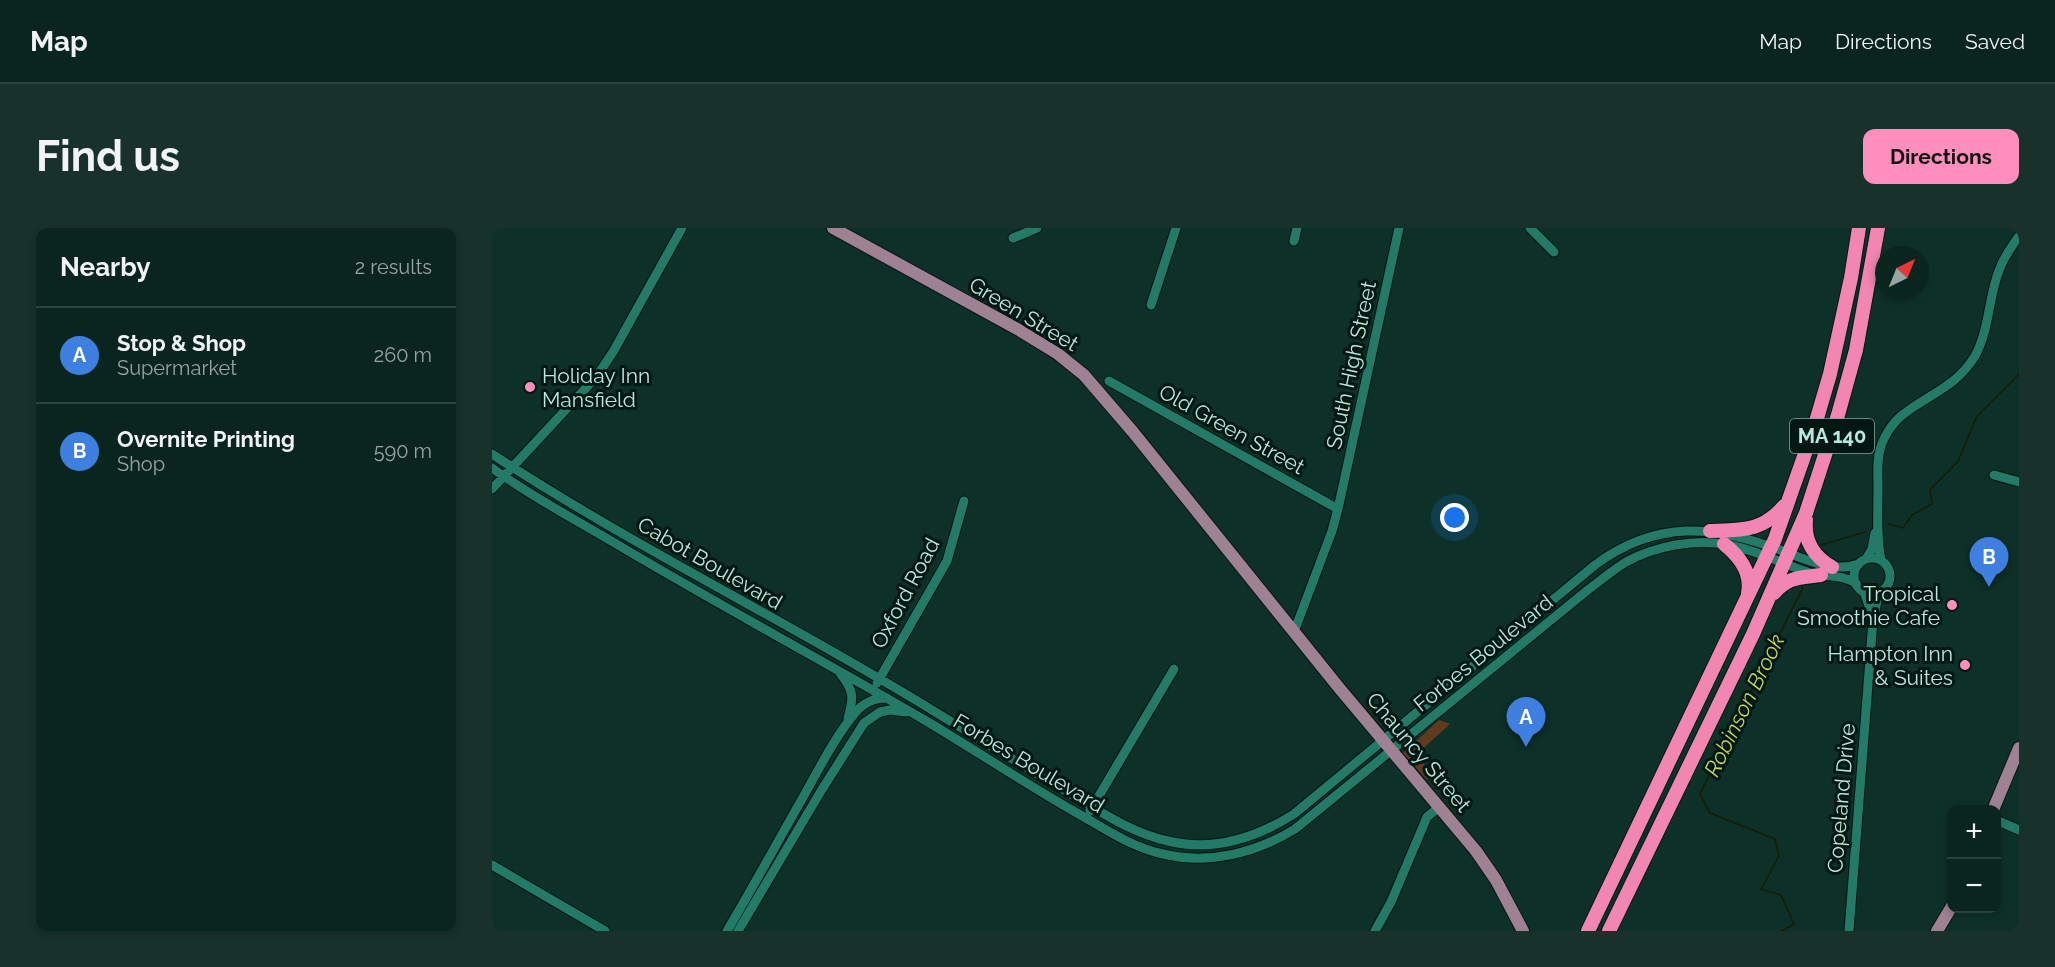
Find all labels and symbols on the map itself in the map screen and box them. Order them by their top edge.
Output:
north arrow [1875,246,1929,300]
street label: Green Street [965,272,1083,356]
street label: South High Street [1321,279,1381,451]
place label: Holiday Inn Mansfield [542,363,650,412]
street label: Old Green Street [1155,379,1309,479]
marker: Holiday Inn Mansfield [523,380,537,394]
road number: MA 140 [1790,419,1874,453]
your location [1440,503,1469,532]
street label: Cabot Boulevard [633,511,787,615]
street label: Oxford Road [866,534,944,652]
pin: B [1970,538,2008,587]
place label: Tropical Smoothie Cafe [1797,581,1940,630]
street label: Forbes Boulevard [1408,589,1558,717]
marker: Tropical Smoothie Cafe [1945,598,1959,612]
water label: Robinson Brook [1698,629,1790,780]
place label: Hampton Inn & Suites [1827,641,1953,690]
marker: Hampton Inn & Suites [1958,658,1972,672]
street label: Chauncy Street [1362,687,1476,817]
pin: A [1506,698,1546,747]
street label: Forbes Boulevard [949,708,1109,818]
street label: Copeland Drive [1822,722,1860,874]

